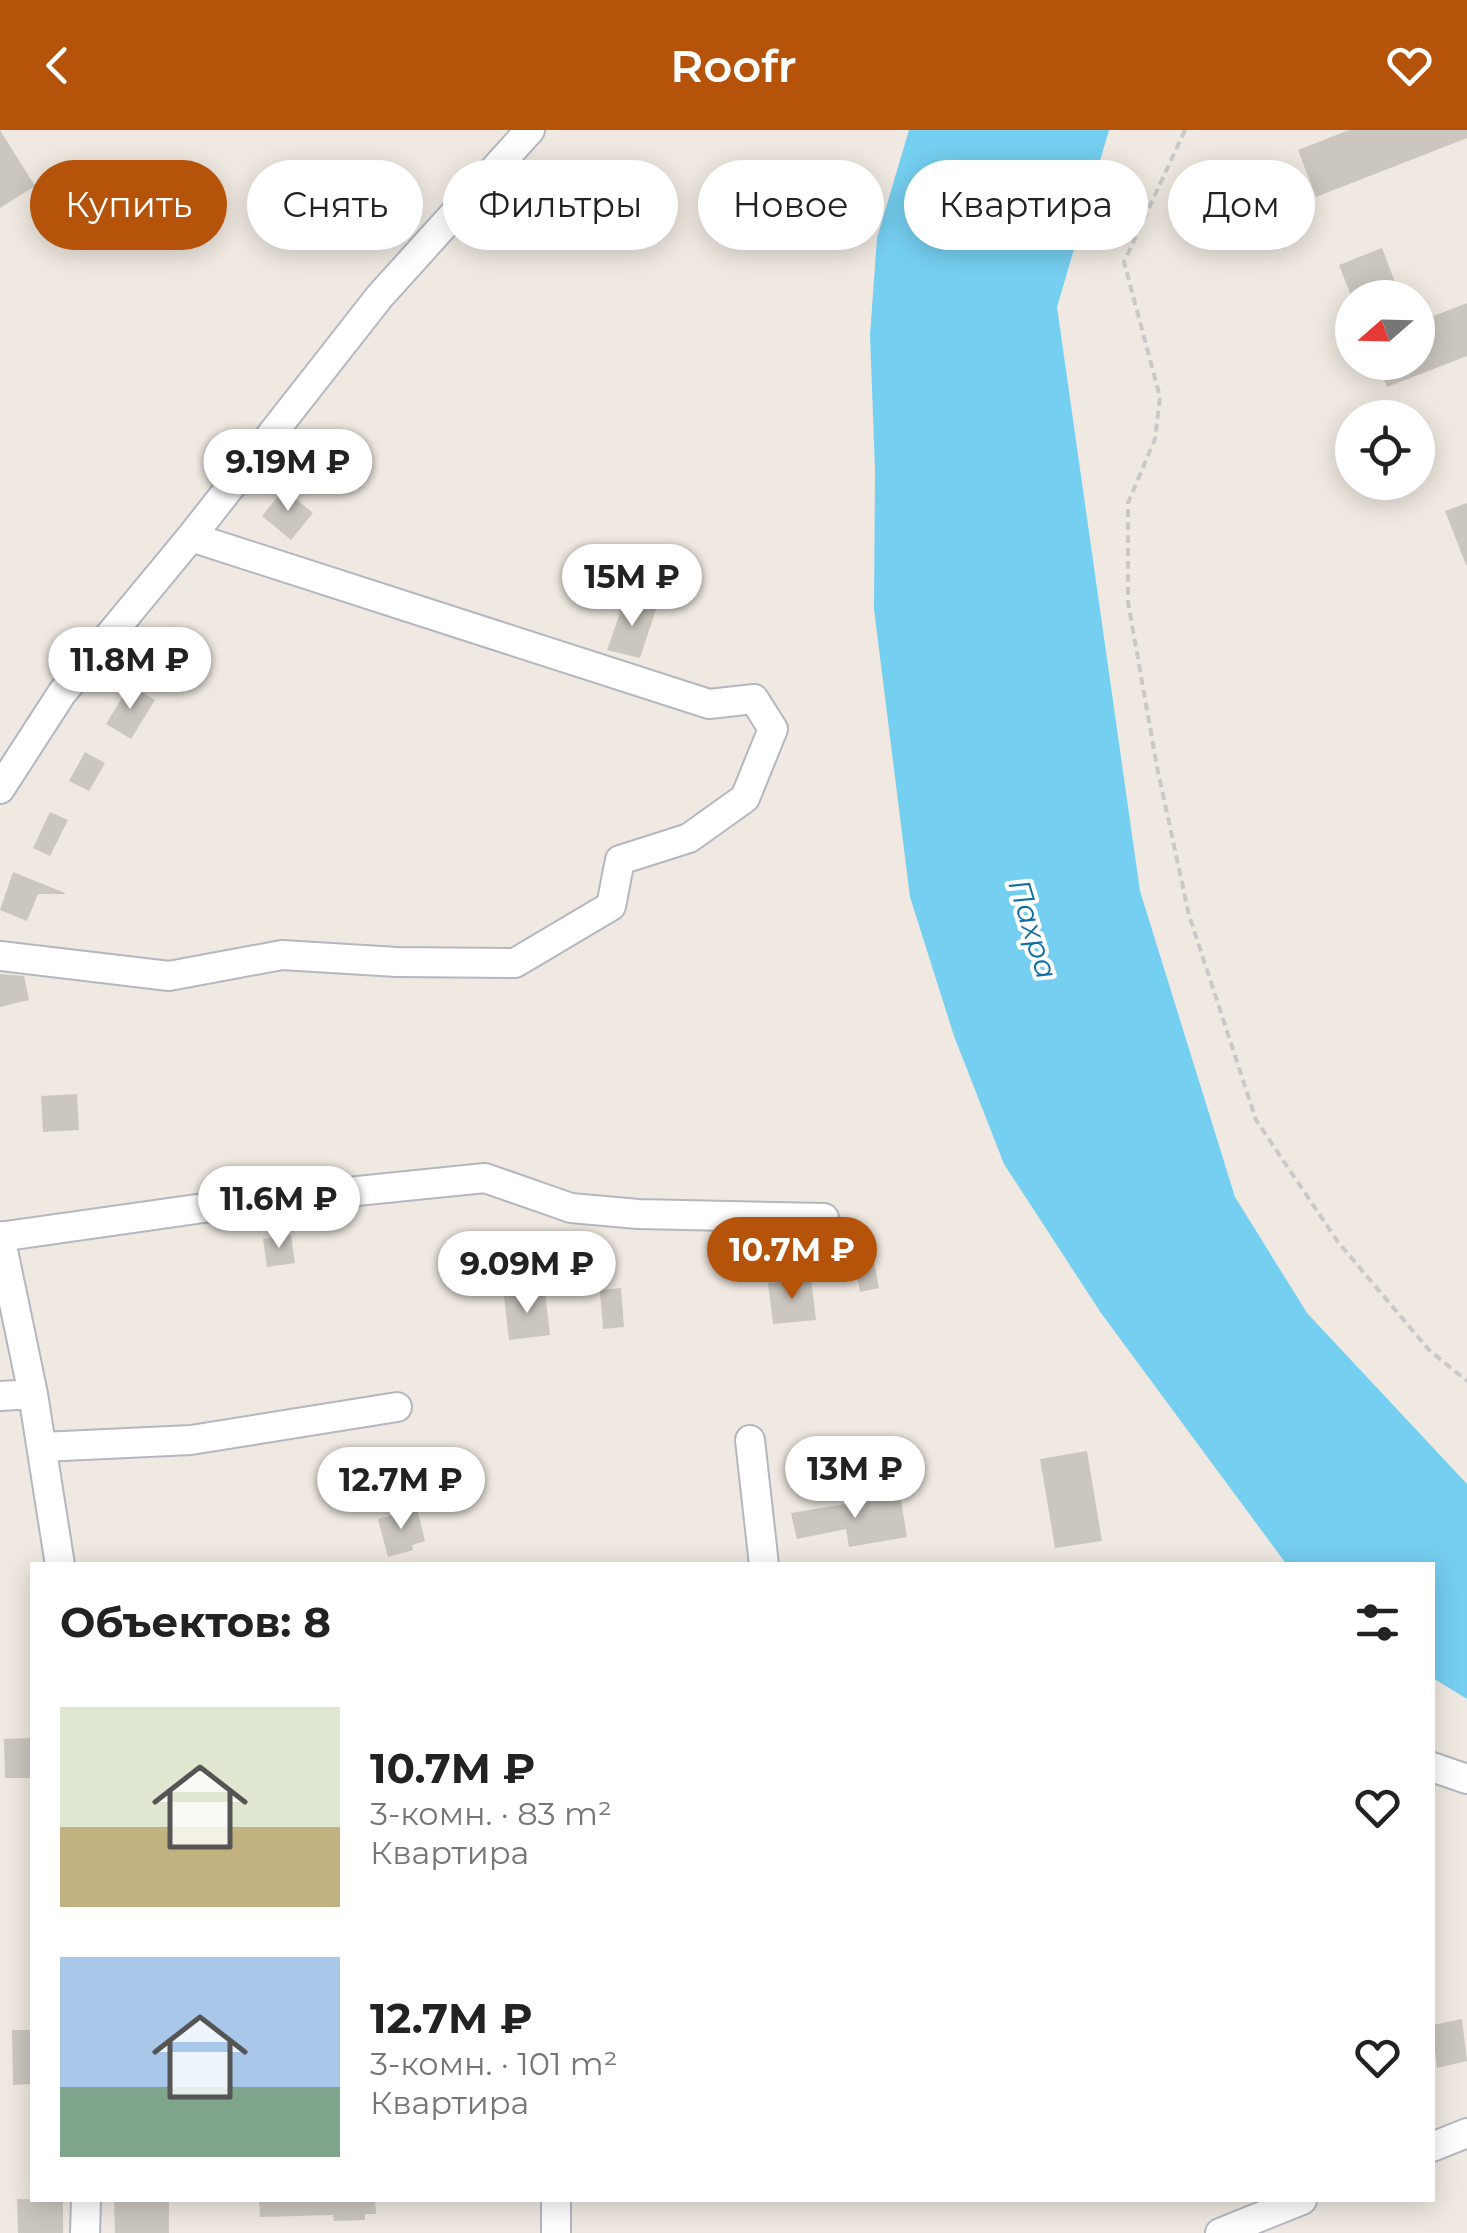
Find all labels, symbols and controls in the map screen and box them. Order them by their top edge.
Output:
icon: back [30,38,85,93]
text: Roofr [670,38,797,93]
icon: heart [1382,38,1437,93]
chip: Купить [30,160,227,250]
chip: Снять [247,160,423,250]
chip: Фильтры [443,160,678,250]
chip: Новое [698,160,884,250]
chip: Квартира [904,160,1148,250]
chip: Дом [1168,160,1315,250]
north arrow [1335,280,1435,380]
map controls [1335,280,1435,500]
button: locate [1335,400,1435,500]
pin: 9.19M ₽ [196,429,380,514]
text: 9.19M ₽ [225,442,351,481]
pin: 15M ₽ [562,544,702,629]
text: 15M ₽ [584,557,680,596]
pin: 11.8M ₽ [38,627,222,712]
text: 11.8M ₽ [70,640,190,679]
water label: Пахра [1000,875,1066,983]
pin: 11.6M ₽ [187,1166,371,1251]
text: 11.6M ₽ [220,1179,338,1218]
pin: 10.7M ₽ [700,1217,884,1302]
text: 10.7M ₽ [729,1230,855,1269]
pin: 9.09M ₽ [435,1231,619,1316]
text: 9.09M ₽ [460,1244,594,1283]
pin: 13M ₽ [785,1436,925,1521]
pin: 12.7M ₽ [309,1447,493,1532]
text: 13M ₽ [807,1449,903,1488]
text: 12.7M ₽ [339,1460,463,1499]
icon: filters [1350,1595,1405,1650]
text: Объектов: 8 [60,1596,331,1648]
text: 10.7M ₽ [370,1742,535,1794]
icon: home [140,1747,260,1867]
icon: heart [1350,1780,1405,1835]
text: 3-комн. · 83 m² [370,1794,612,1833]
text: Квартира [370,1833,529,1872]
text: 12.7M ₽ [370,1992,533,2044]
icon: home [140,1997,260,2117]
icon: heart [1350,2030,1405,2085]
text: 3-комн. · 101 m² [370,2044,618,2083]
text: Квартира [370,2083,529,2122]

